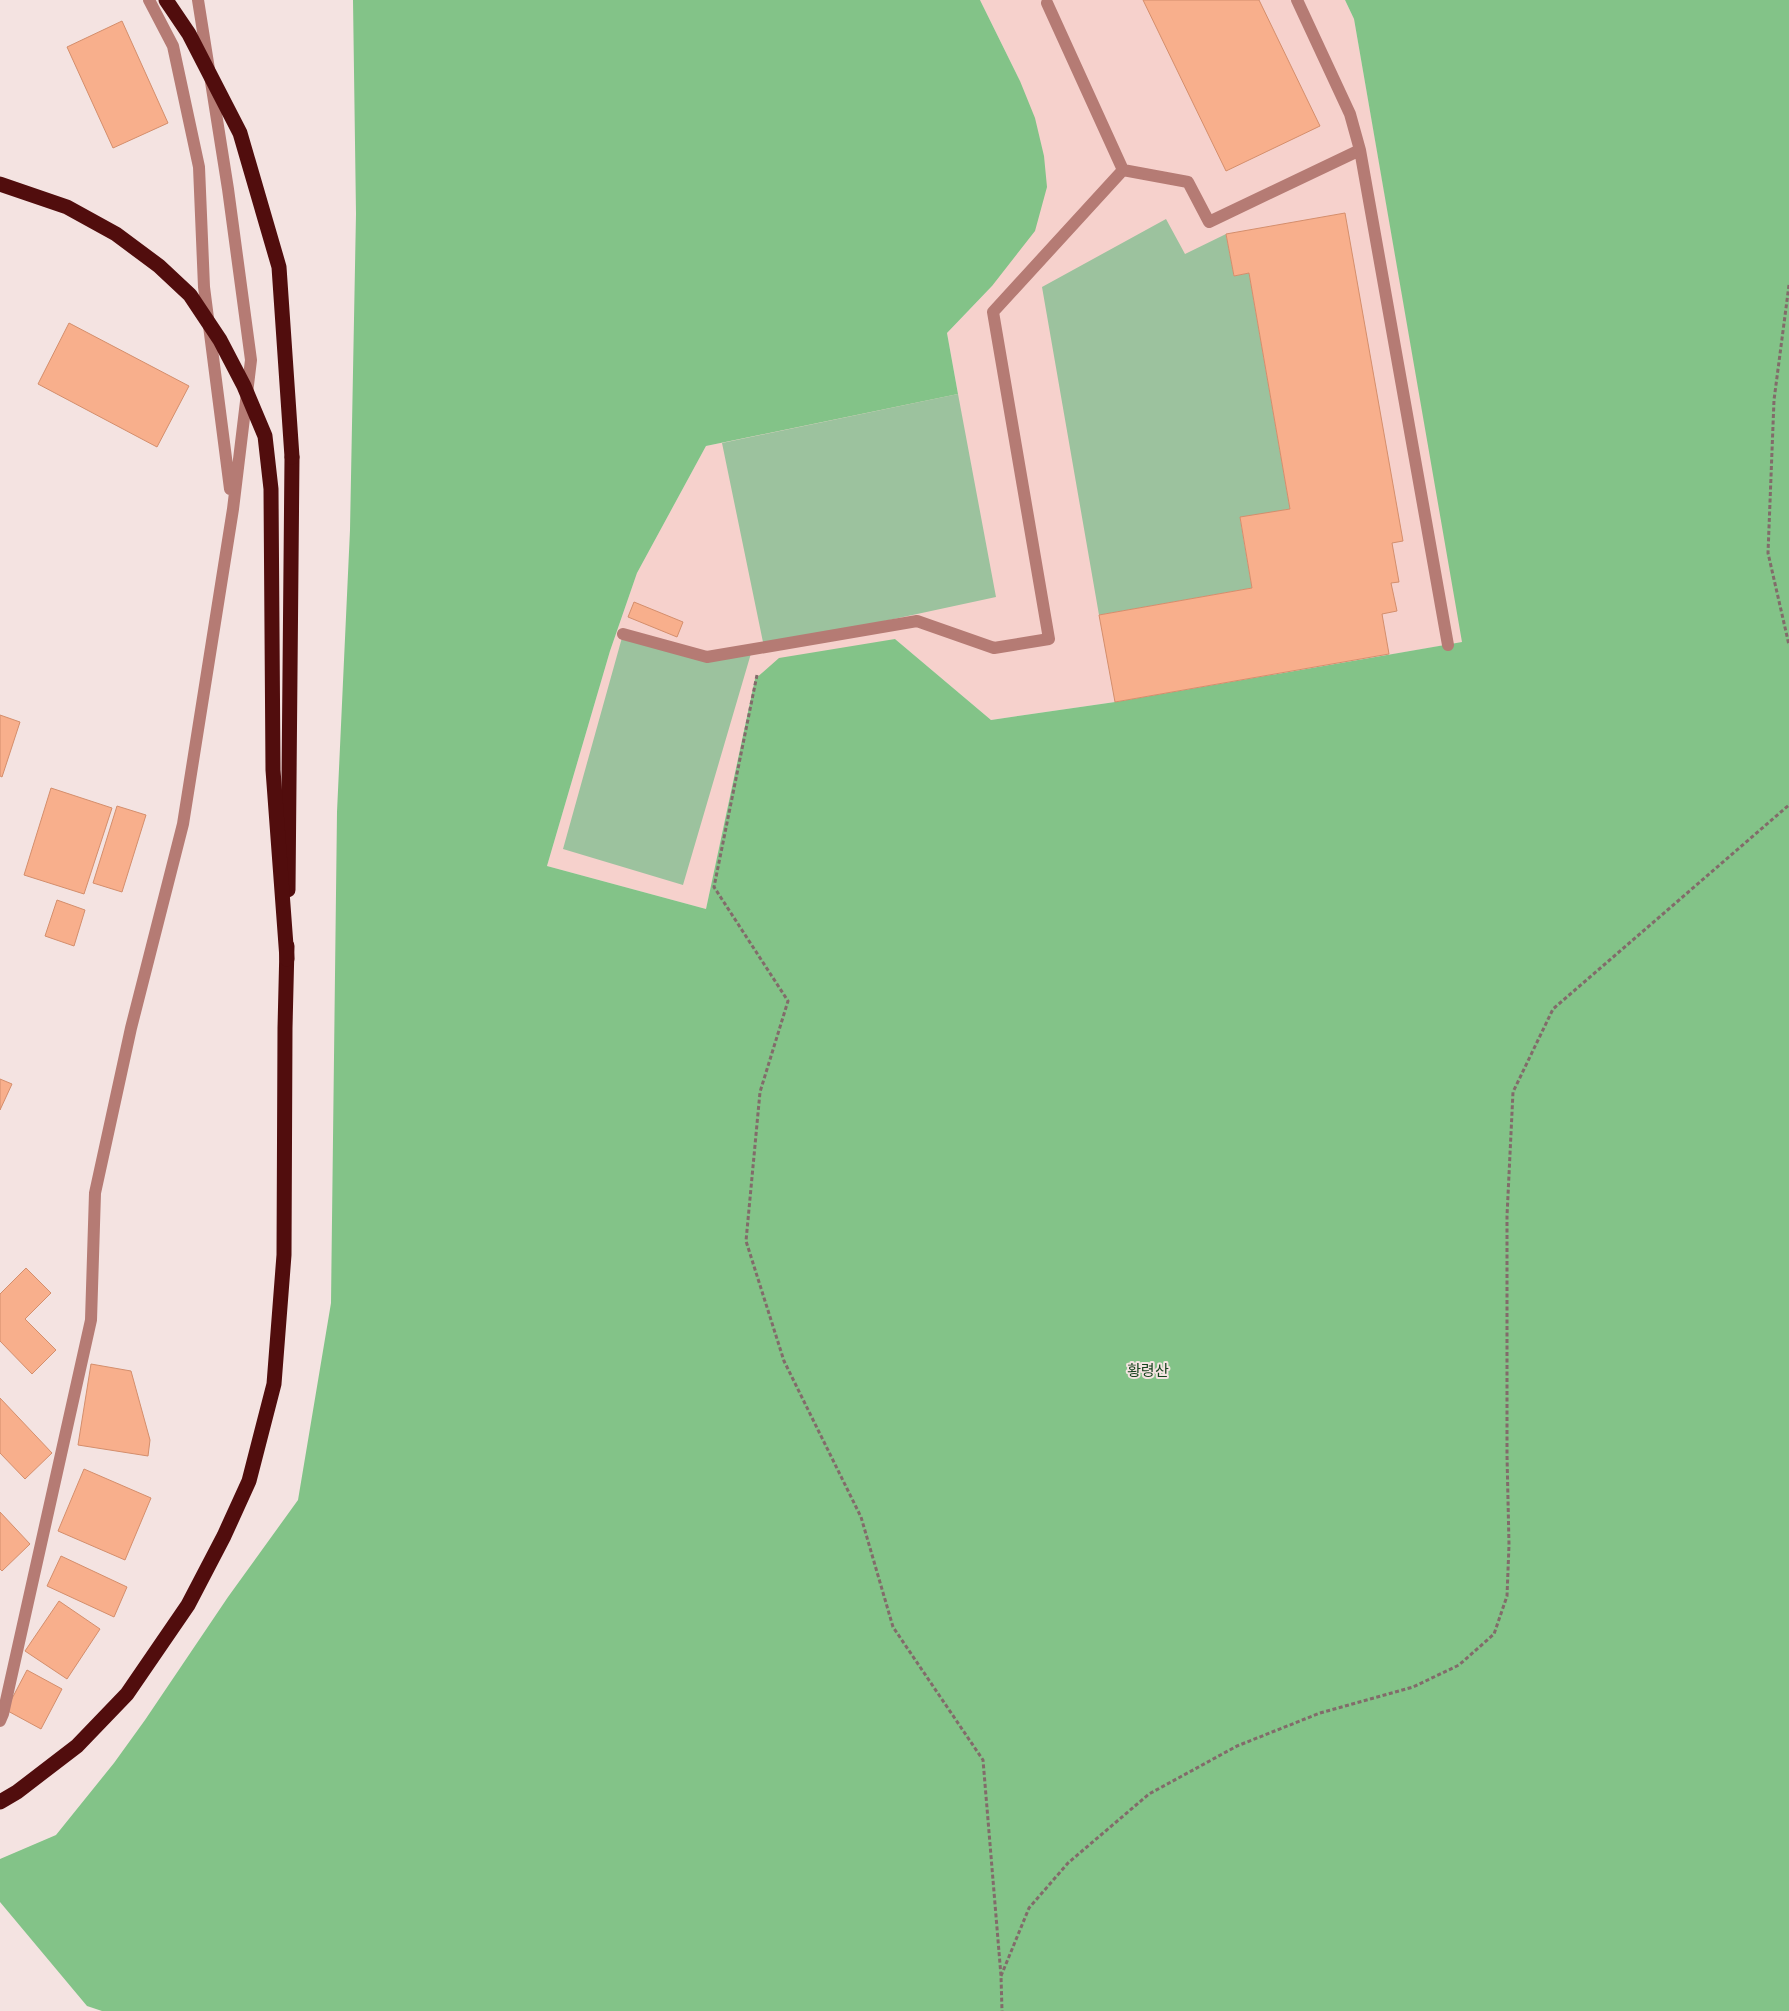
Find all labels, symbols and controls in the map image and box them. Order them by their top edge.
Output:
park label: 황령산 [1127,1362,1169,1380]

